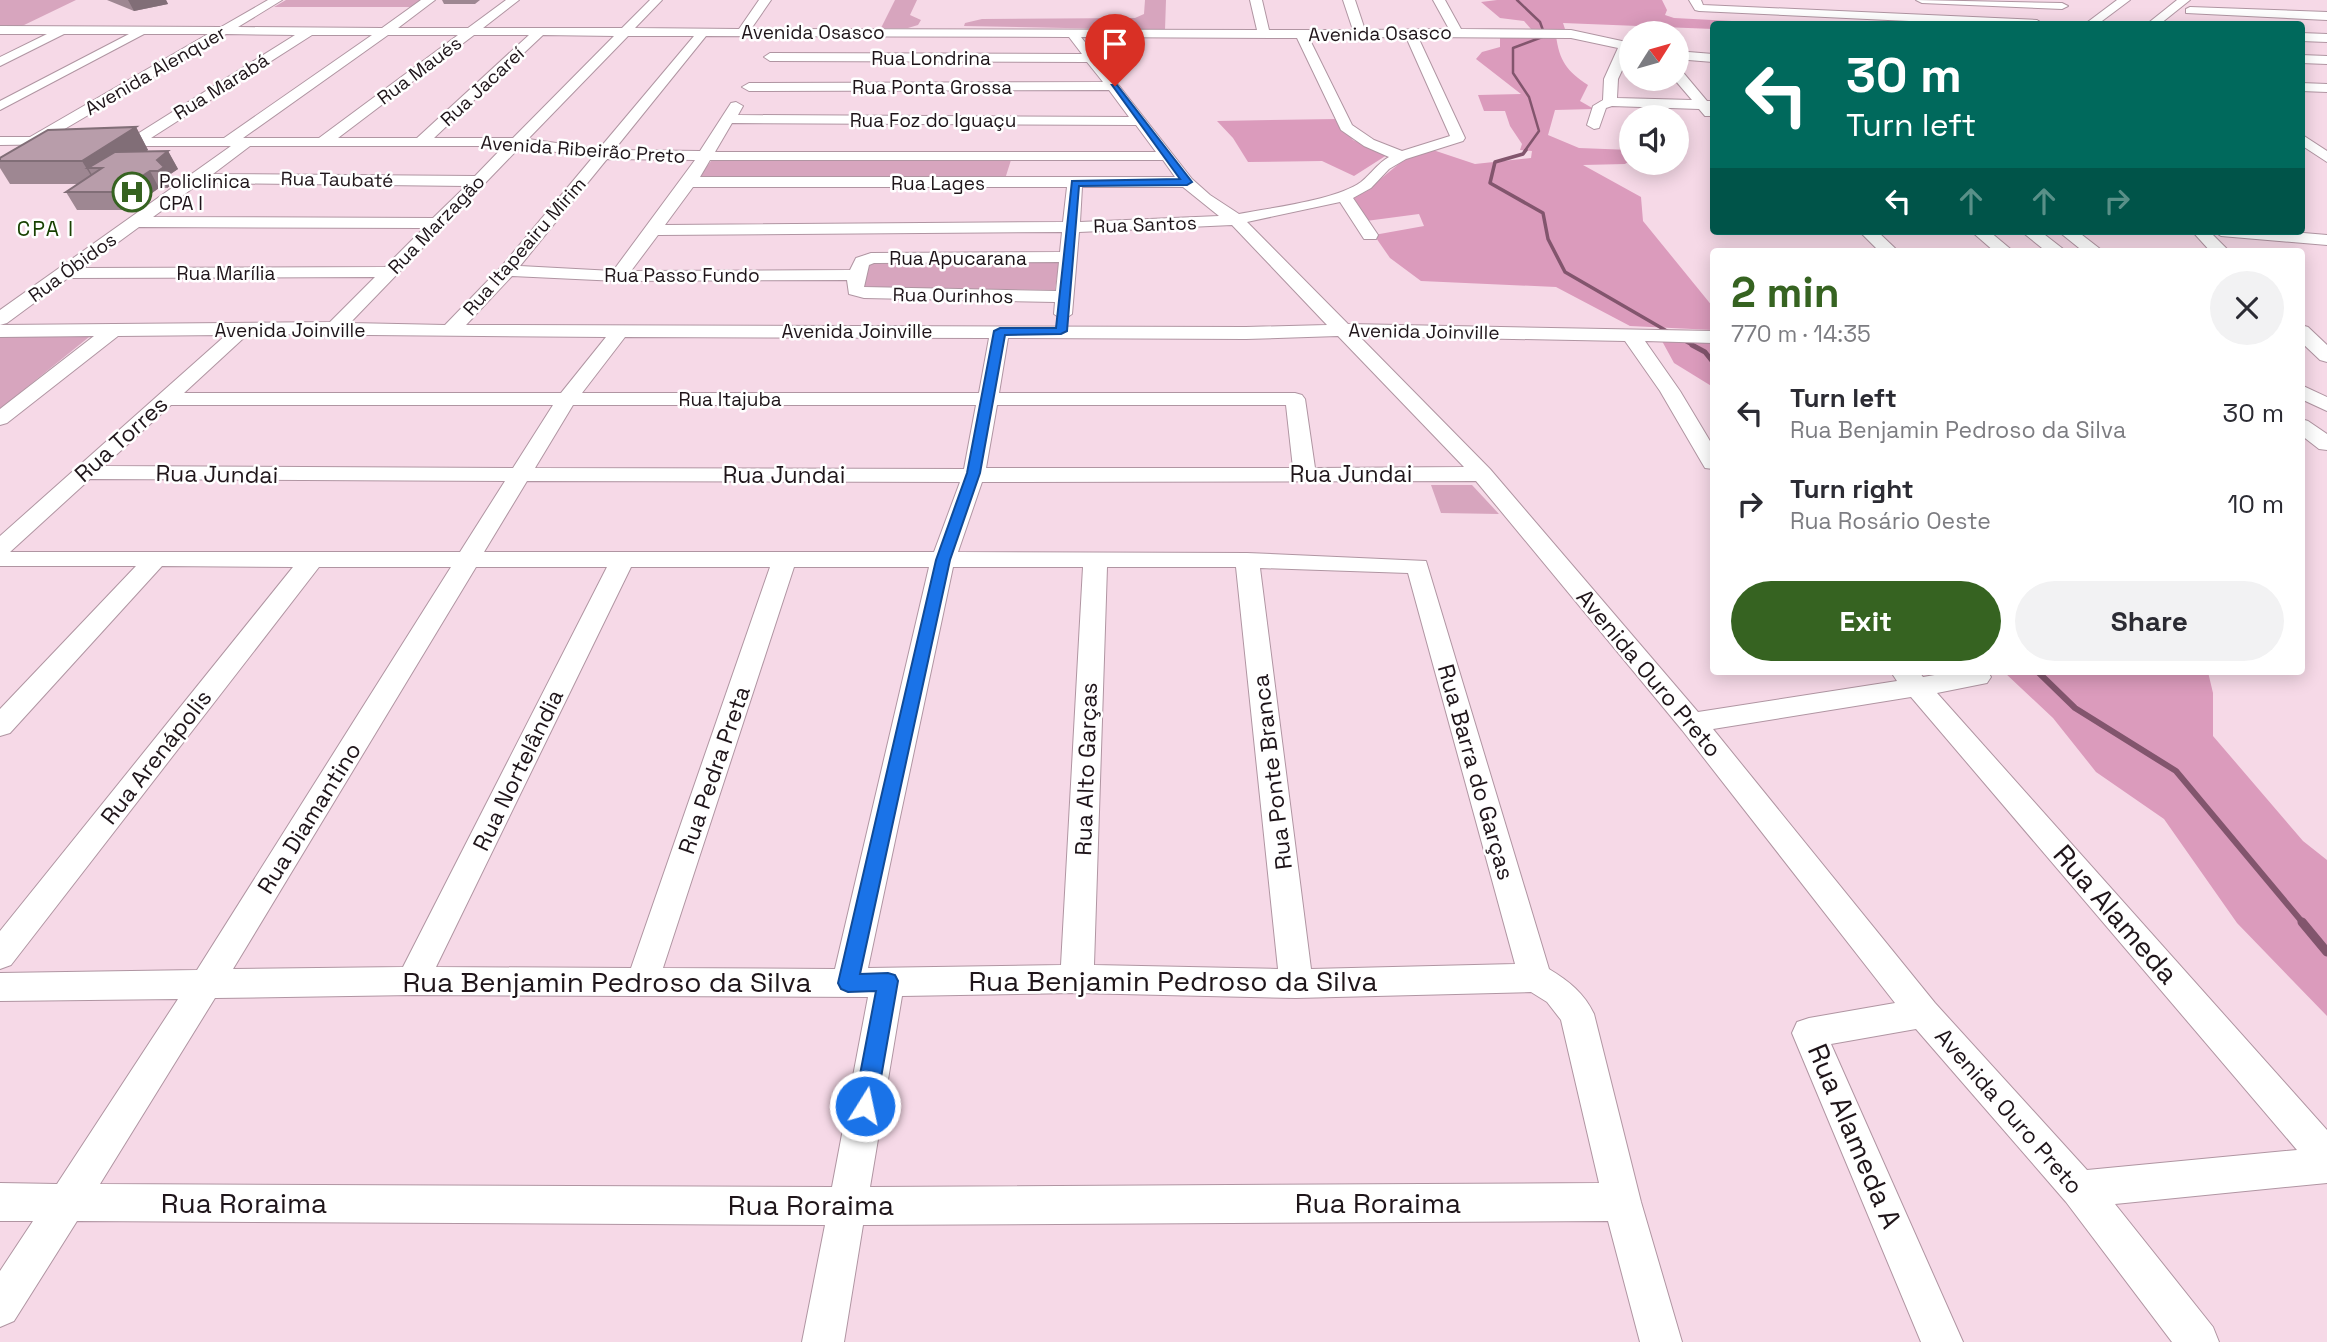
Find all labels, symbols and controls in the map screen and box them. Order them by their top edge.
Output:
pin [1085,14,1145,86]
street label: Avenida Alenquer [80,20,230,121]
street label: Avenida Osasco [741,20,885,45]
street label: Avenida Osasco [1308,20,1452,47]
north arrow [1619,21,1689,91]
map controls [1619,21,1689,175]
icon: arrive [1096,25,1134,63]
street label: Rua Maués [372,30,467,110]
street label: Rua Jacareí [435,41,530,132]
text: 30 m [1846,44,1962,106]
street label: Rua Londrina [871,46,991,71]
street label: Rua Marabá [169,47,274,126]
icon: left [1731,49,1822,140]
street label: Rua Ponta Grossa [852,75,1012,100]
button: sound [1619,105,1689,175]
text: Turn left [1846,105,1976,145]
street label: Rua Foz do Iguaçu [850,108,1016,133]
street label: Avenida Ribeirão Preto [480,130,686,169]
street label: Rua Taubaté [280,166,394,193]
place label: Policlinica CPA I [159,169,250,216]
street label: Rua Marzagão [383,169,490,279]
hospital icon: Policlinica CPA I [111,171,153,213]
street label: Rua Lages [891,171,985,196]
street label: Rua Itapeairu Mirim [457,172,591,321]
icon: left [1879,182,1917,220]
icon: ahead [1952,182,1990,220]
icon: ahead [2025,182,2063,220]
icon: right [2098,182,2136,220]
street label: Rua Santos [1093,210,1197,239]
district label: CPA I [17,215,75,242]
street label: Rua Óbidos [23,227,121,308]
street label: Rua Apucarana [889,246,1027,271]
street label: Rua Marília [177,261,275,286]
street label: Rua Passo Fundo [604,263,760,288]
text: 2 min [1731,266,1840,319]
button: close [2210,271,2284,345]
street label: Rua Ourinhos [892,282,1014,309]
street label: Avenida Joinville [214,318,366,343]
street label: Avenida Joinville [1348,318,1500,345]
street label: Avenida Joinville [781,319,933,344]
text: 770 m · 14:35 [1731,319,1871,349]
text: Turn left [1790,381,1897,415]
street label: Rua Itajuba [678,387,782,412]
street label: Rua Torres [68,389,174,489]
icon: left [1731,394,1769,432]
text: 30 m [2223,396,2284,430]
text: Rua Benjamin Pedroso da Silva [1790,415,2126,445]
street label: Rua Jundai [155,458,279,490]
street label: Rua Jundai [1290,459,1412,489]
street label: Rua Jundai [723,460,845,490]
text: Turn right [1790,472,1914,506]
icon: right [1731,485,1769,523]
text: 10 m [2227,487,2284,521]
text: Rua Rosário Oeste [1790,506,1991,536]
button: Exit [1731,581,2001,661]
button: Share [2015,581,2284,661]
street label: Avenida Ouro Preto [1570,583,1728,763]
street label: Rua Barra do Garças [1431,661,1521,883]
street label: Rua Ponte Branca [1245,673,1299,871]
street label: Rua Pedra Preta [671,682,757,858]
street label: Rua Alto Garças [1068,682,1104,856]
street label: Rua Arenápolis [94,683,218,831]
street label: Rua Nortelândia [466,684,570,856]
street label: Rua Diamantino [250,737,368,899]
street label: Rua Alameda [2046,837,2186,991]
street label: Rua Benjamin Pedroso da Silva [968,963,1378,999]
street label: Rua Benjamin Pedroso da Silva [402,964,812,1000]
street label: Avenida Ouro Preto [1929,1022,2089,1200]
street label: Rua Alameda A [1800,1038,1910,1234]
position arrow [828,1069,902,1143]
street label: Rua Roraima [161,1185,327,1221]
street label: Rua Roraima [1295,1185,1461,1221]
street label: Rua Roraima [728,1187,894,1223]

